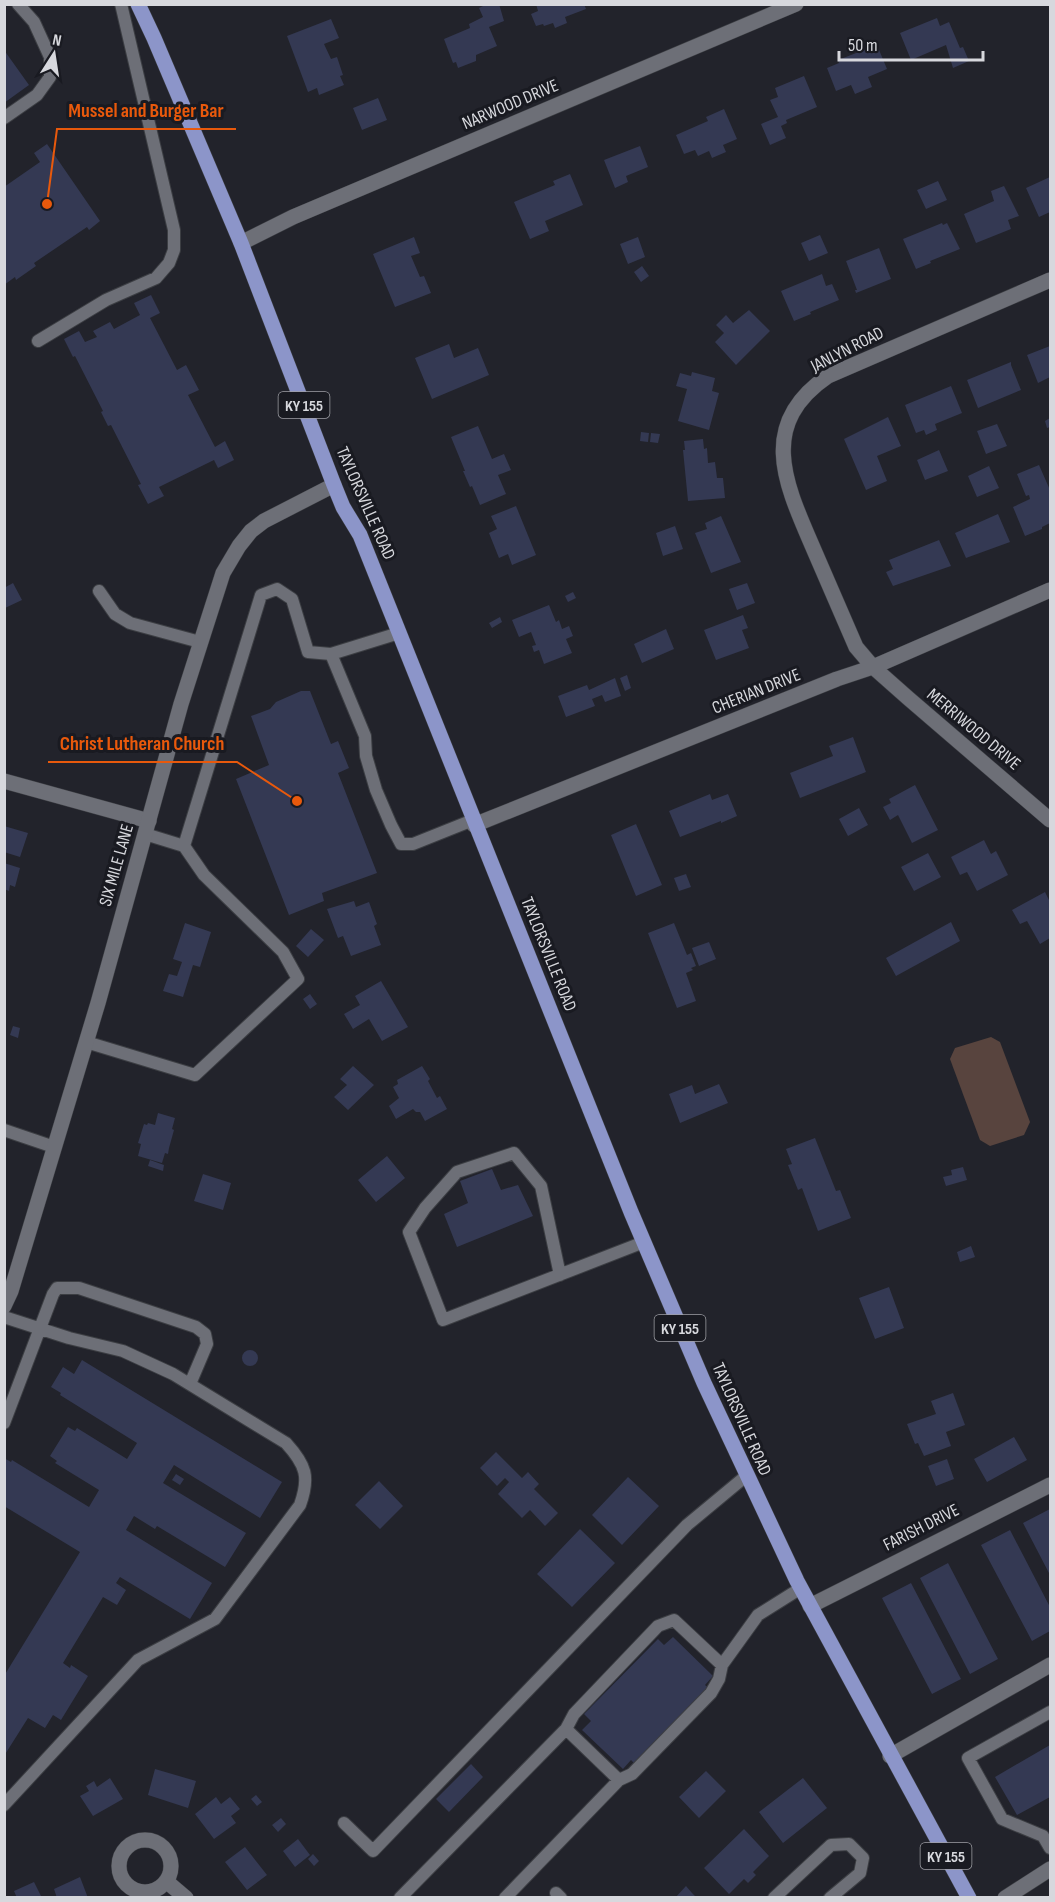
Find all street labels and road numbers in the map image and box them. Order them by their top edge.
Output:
street label: NARWOOD DRIVE [459,75,561,134]
street label: JANLYN ROAD [806,322,887,377]
road number: KY 155 [278,392,330,418]
street label: TAYLORSVILLE ROAD [331,444,400,563]
street label: CHERIAN DRIVE [709,664,803,719]
street label: MERRIWOOD DRIVE [923,684,1025,775]
street label: SIX MILE LANE [95,822,138,909]
street label: TAYLORSVILLE ROAD [516,894,581,1014]
road number: KY 155 [654,1315,706,1341]
street label: TAYLORSVILLE ROAD [707,1360,776,1479]
street label: FARISH DRIVE [880,1499,963,1556]
road number: KY 155 [920,1843,972,1869]

